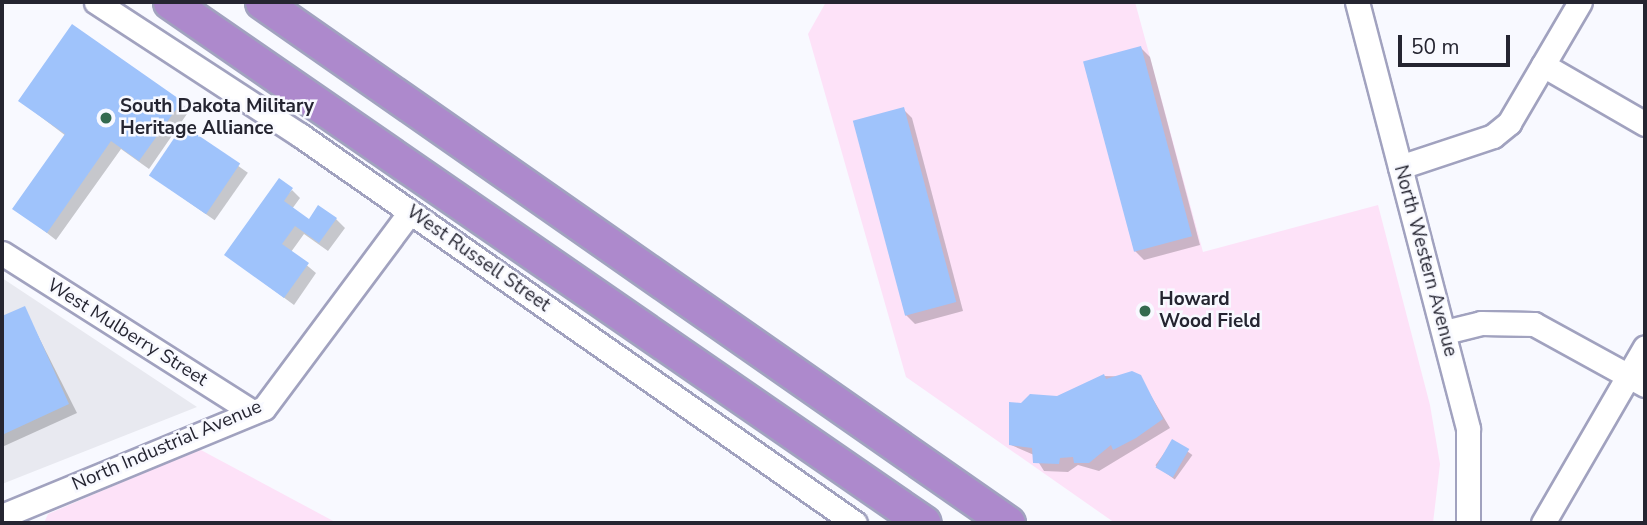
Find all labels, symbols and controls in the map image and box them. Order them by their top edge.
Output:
scale bar [1402,21,1514,65]
text: 50 m [1411,33,1460,61]
place label: South Dakota Military Heritage Alliance [120,96,314,140]
marker: South Dakota Military Heritage Alliance [98,110,114,126]
street label: North Western Avenue [1388,163,1462,359]
street label: West Russell Street [402,201,554,317]
street label: West Mulberry Street [43,274,211,392]
place label: Howard Wood Field [1159,289,1261,333]
marker: Howard Wood Field [1137,303,1153,319]
street label: North Industrial Avenue [69,396,265,496]

